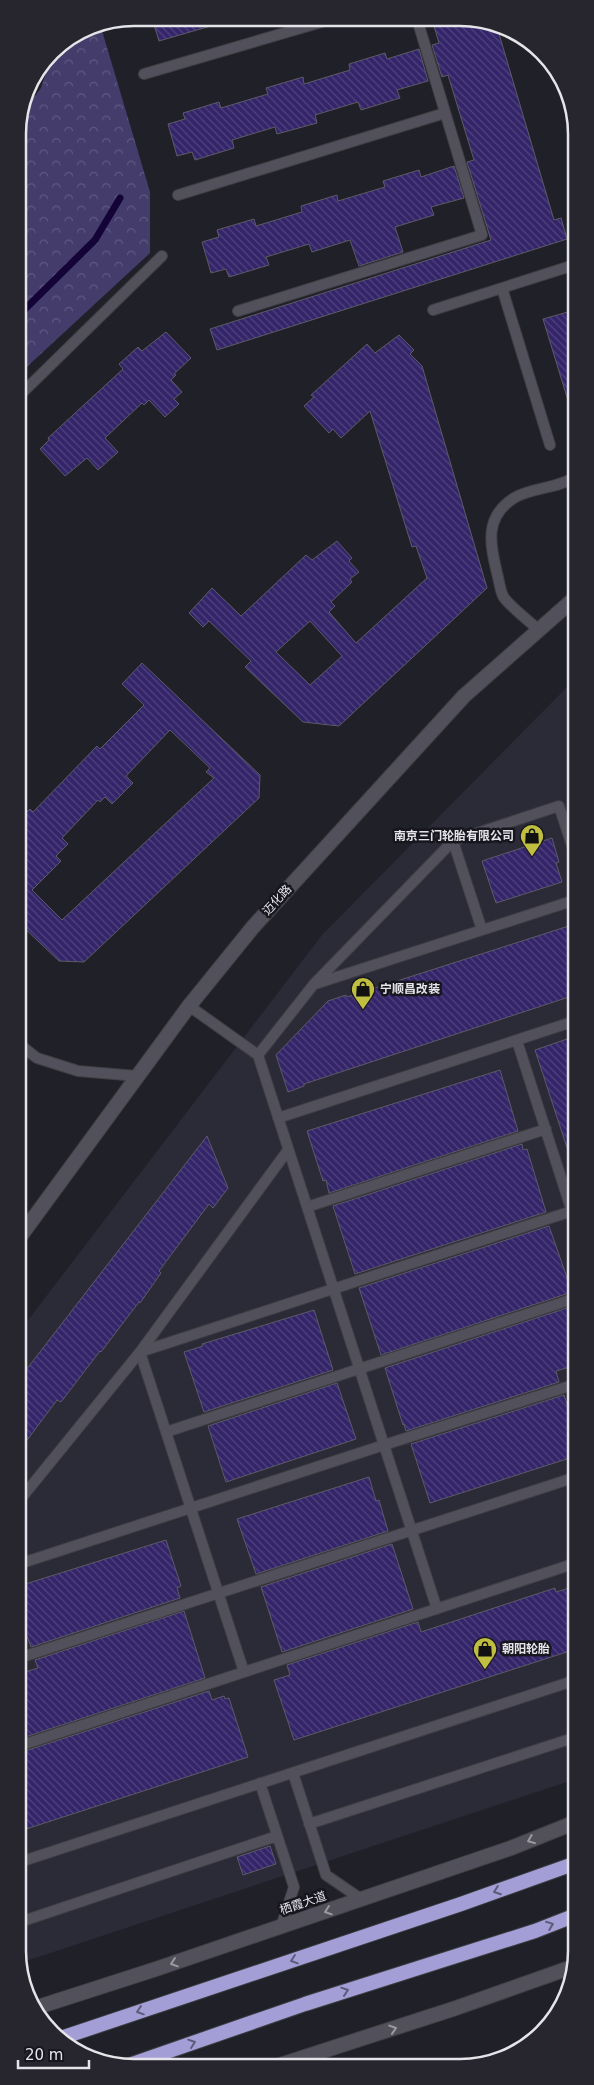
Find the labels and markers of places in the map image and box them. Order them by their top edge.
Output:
shop icon: 南京三门轮胎有限公司 [519,823,545,857]
place label: 南京三门轮胎有限公司 [394,829,514,843]
shop icon: 宁顺昌改装 [350,976,376,1010]
place label: 宁顺昌改装 [380,982,440,996]
shop icon: 朝阳轮胎 [472,1636,498,1670]
place label: 朝阳轮胎 [502,1642,550,1656]

